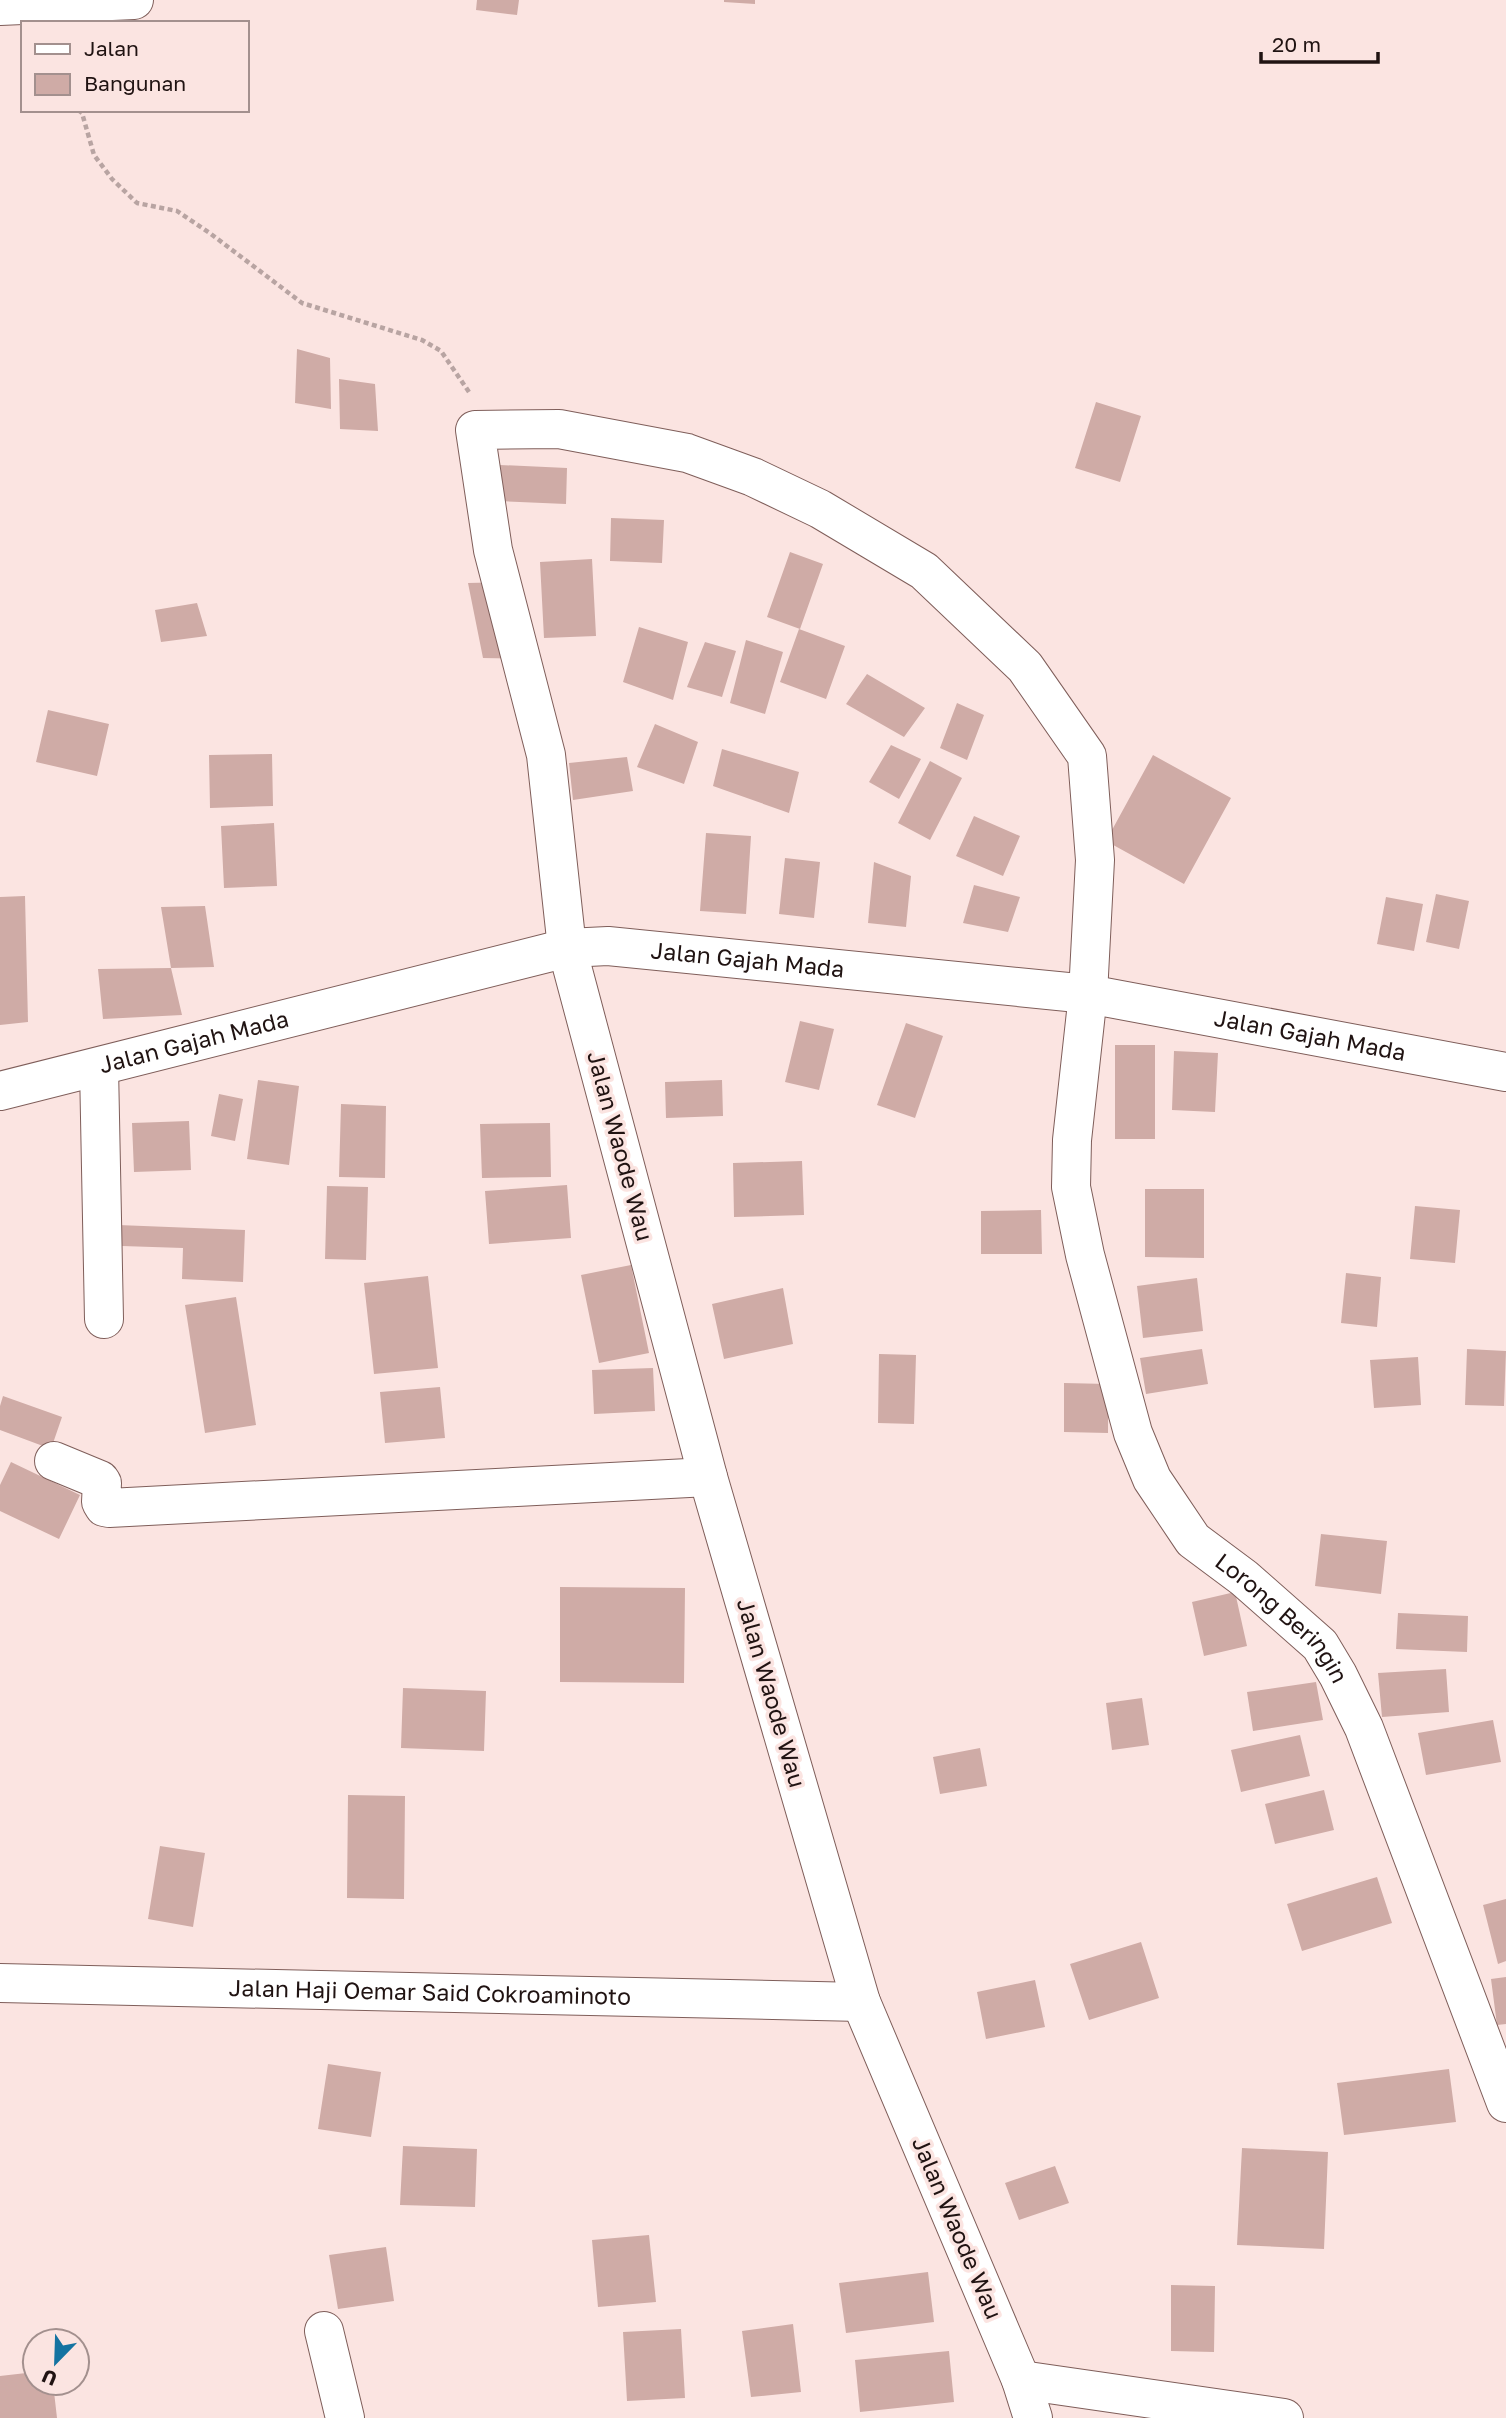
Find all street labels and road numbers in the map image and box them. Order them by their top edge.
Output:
street label: Jalan Gajah Mada [650,935,846,983]
street label: Jalan Gajah Mada [1212,1003,1408,1066]
street label: Jalan Gajah Mada [96,1004,291,1078]
street label: Jalan Waode Wau [582,1048,660,1244]
street label: Lorong Beringin [1210,1547,1355,1687]
street label: Jalan Waode Wau [732,1595,812,1790]
street label: Jalan Haji Oemar Said Cokroaminoto [228,1973,631,2010]
street label: Jalan Waode Wau [907,2132,1009,2323]

